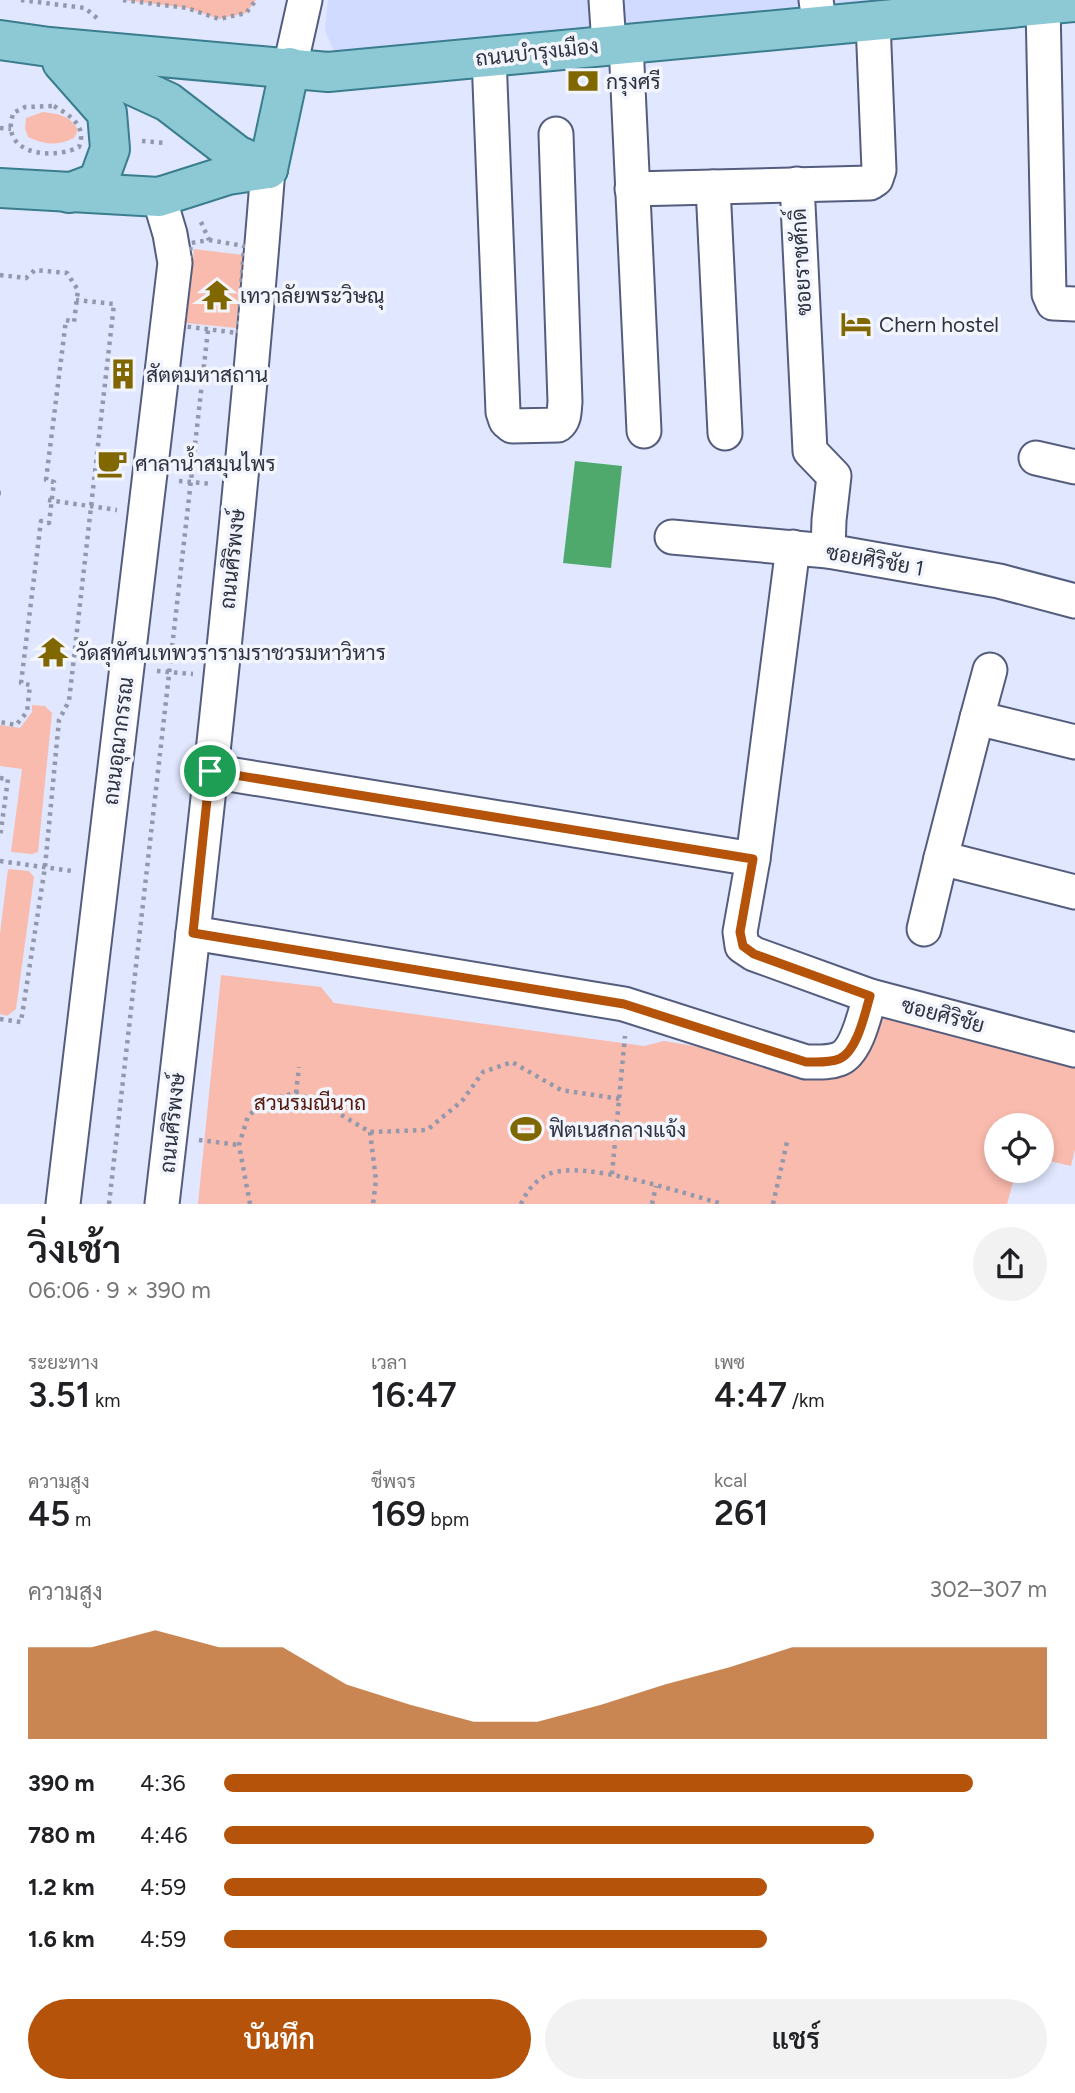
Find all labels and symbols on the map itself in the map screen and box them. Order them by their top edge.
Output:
street label: ถนนบำรุงเมือง [474,32,600,73]
bank icon: กรุงศรี [566,64,600,98]
place label: กรุงศรี [606,69,661,96]
street label: ซอยราชศักดิ์ [779,208,816,317]
temple icon: เทวาลัยพระวิษณุ [200,278,234,312]
place label: เทวาลัยพระวิษณุ [240,283,384,310]
hotel icon: Chern hostel [839,307,873,341]
place label: Chern hostel [879,312,999,337]
building icon: สัตตมหาสถาน [106,357,140,391]
place label: สัตตมหาสถาน [146,362,268,387]
cafe icon: ศาลาน้ำสมุนไพร [95,446,129,480]
place label: ศาลาน้ำสมุนไพร [135,446,276,478]
street label: ถนนศิริพงษ์ [213,507,250,610]
street label: ซอยศิริชัย 1 [824,539,926,581]
temple icon: วัดสุทัศนเทพวรารามราชวรมหาวิหาร [36,635,70,669]
place label: วัดสุทัศนเทพวรารามราชวรมหาวิหาร [76,640,386,667]
street label: ถนนอุณากรรณ [98,676,140,807]
pin [180,741,240,801]
street label: ซอยศิริชัย [899,992,987,1038]
street label: ถนนศิริพงษ์ [153,1071,190,1174]
park label: สวนรมณีนาถ [254,1090,366,1115]
sports icon: ฟิตเนสกลางแจ้ง [509,1112,543,1146]
place label: ฟิตเนสกลางแจ้ง [549,1117,686,1142]

